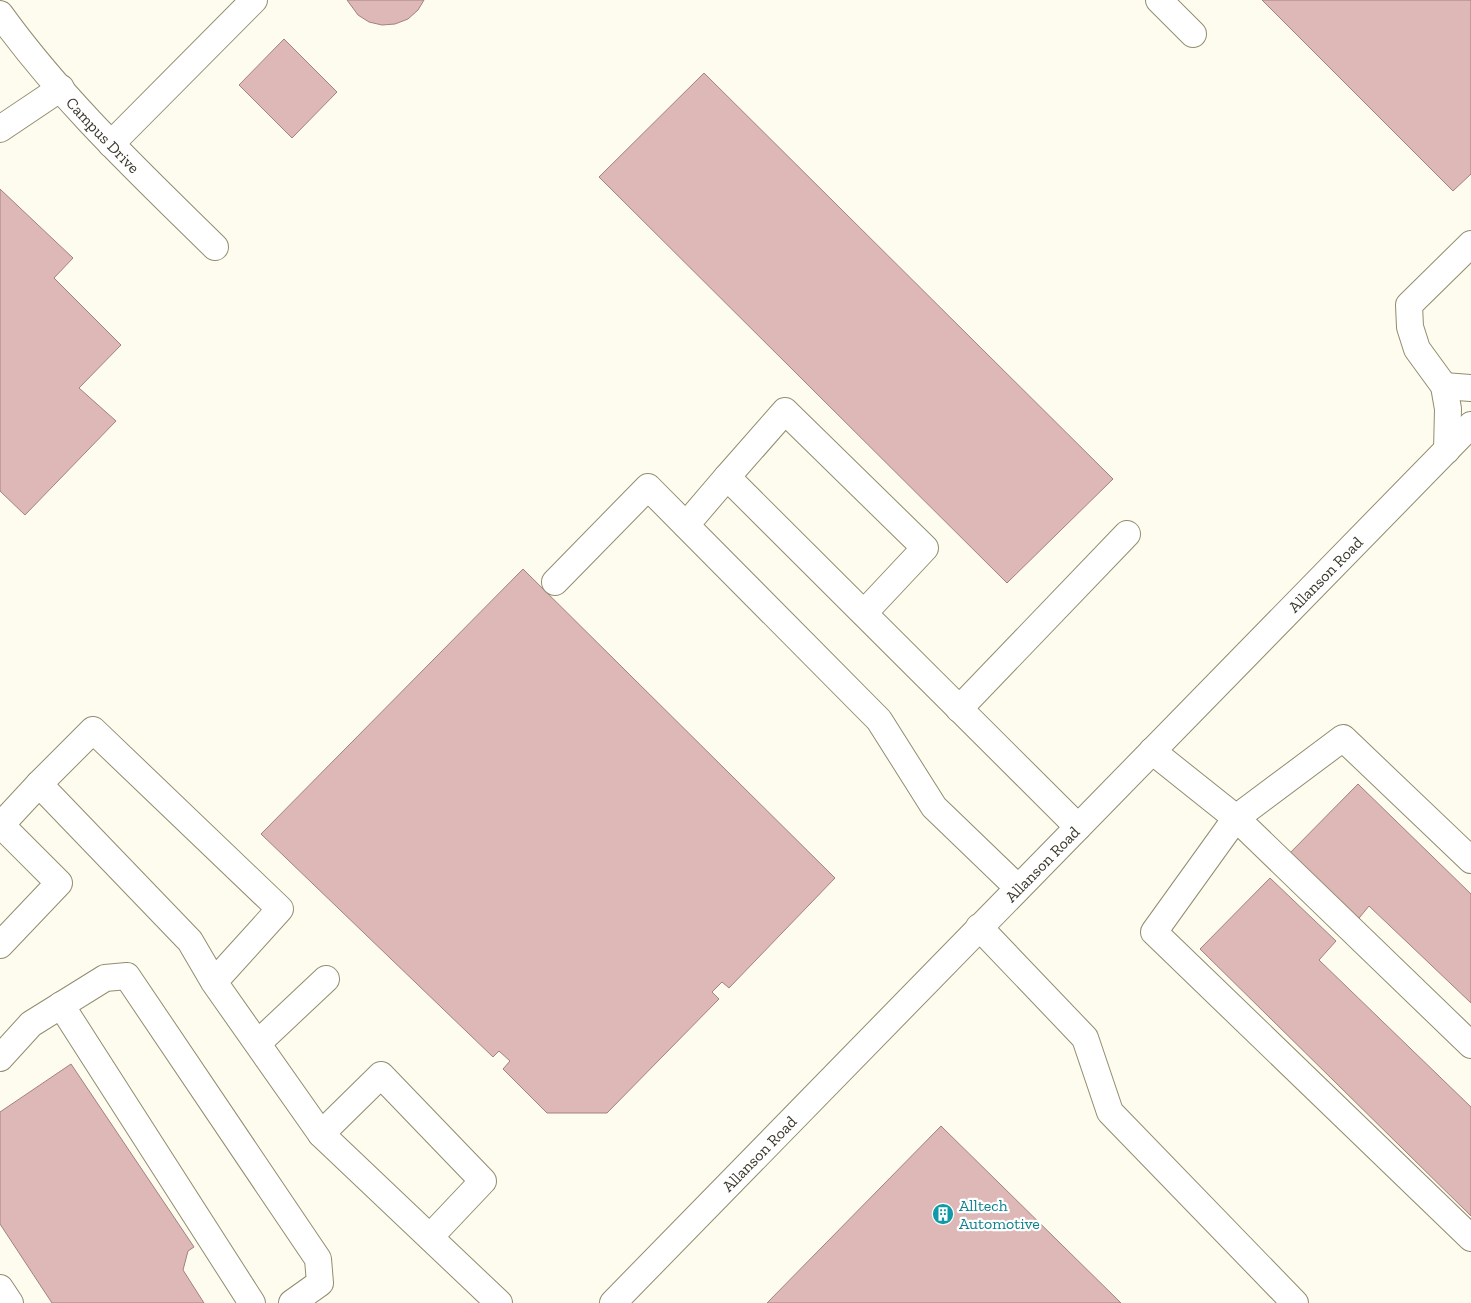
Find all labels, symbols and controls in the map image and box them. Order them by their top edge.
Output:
street label: Campus Drive [62,93,143,177]
street label: Allanson Road [1284,533,1367,616]
street label: Allanson Road [1001,822,1084,906]
street label: Allanson Road [718,1112,801,1196]
place label: Alltech Automotive [959,1196,1040,1233]
building icon: Alltech Automotive [931,1202,955,1226]

